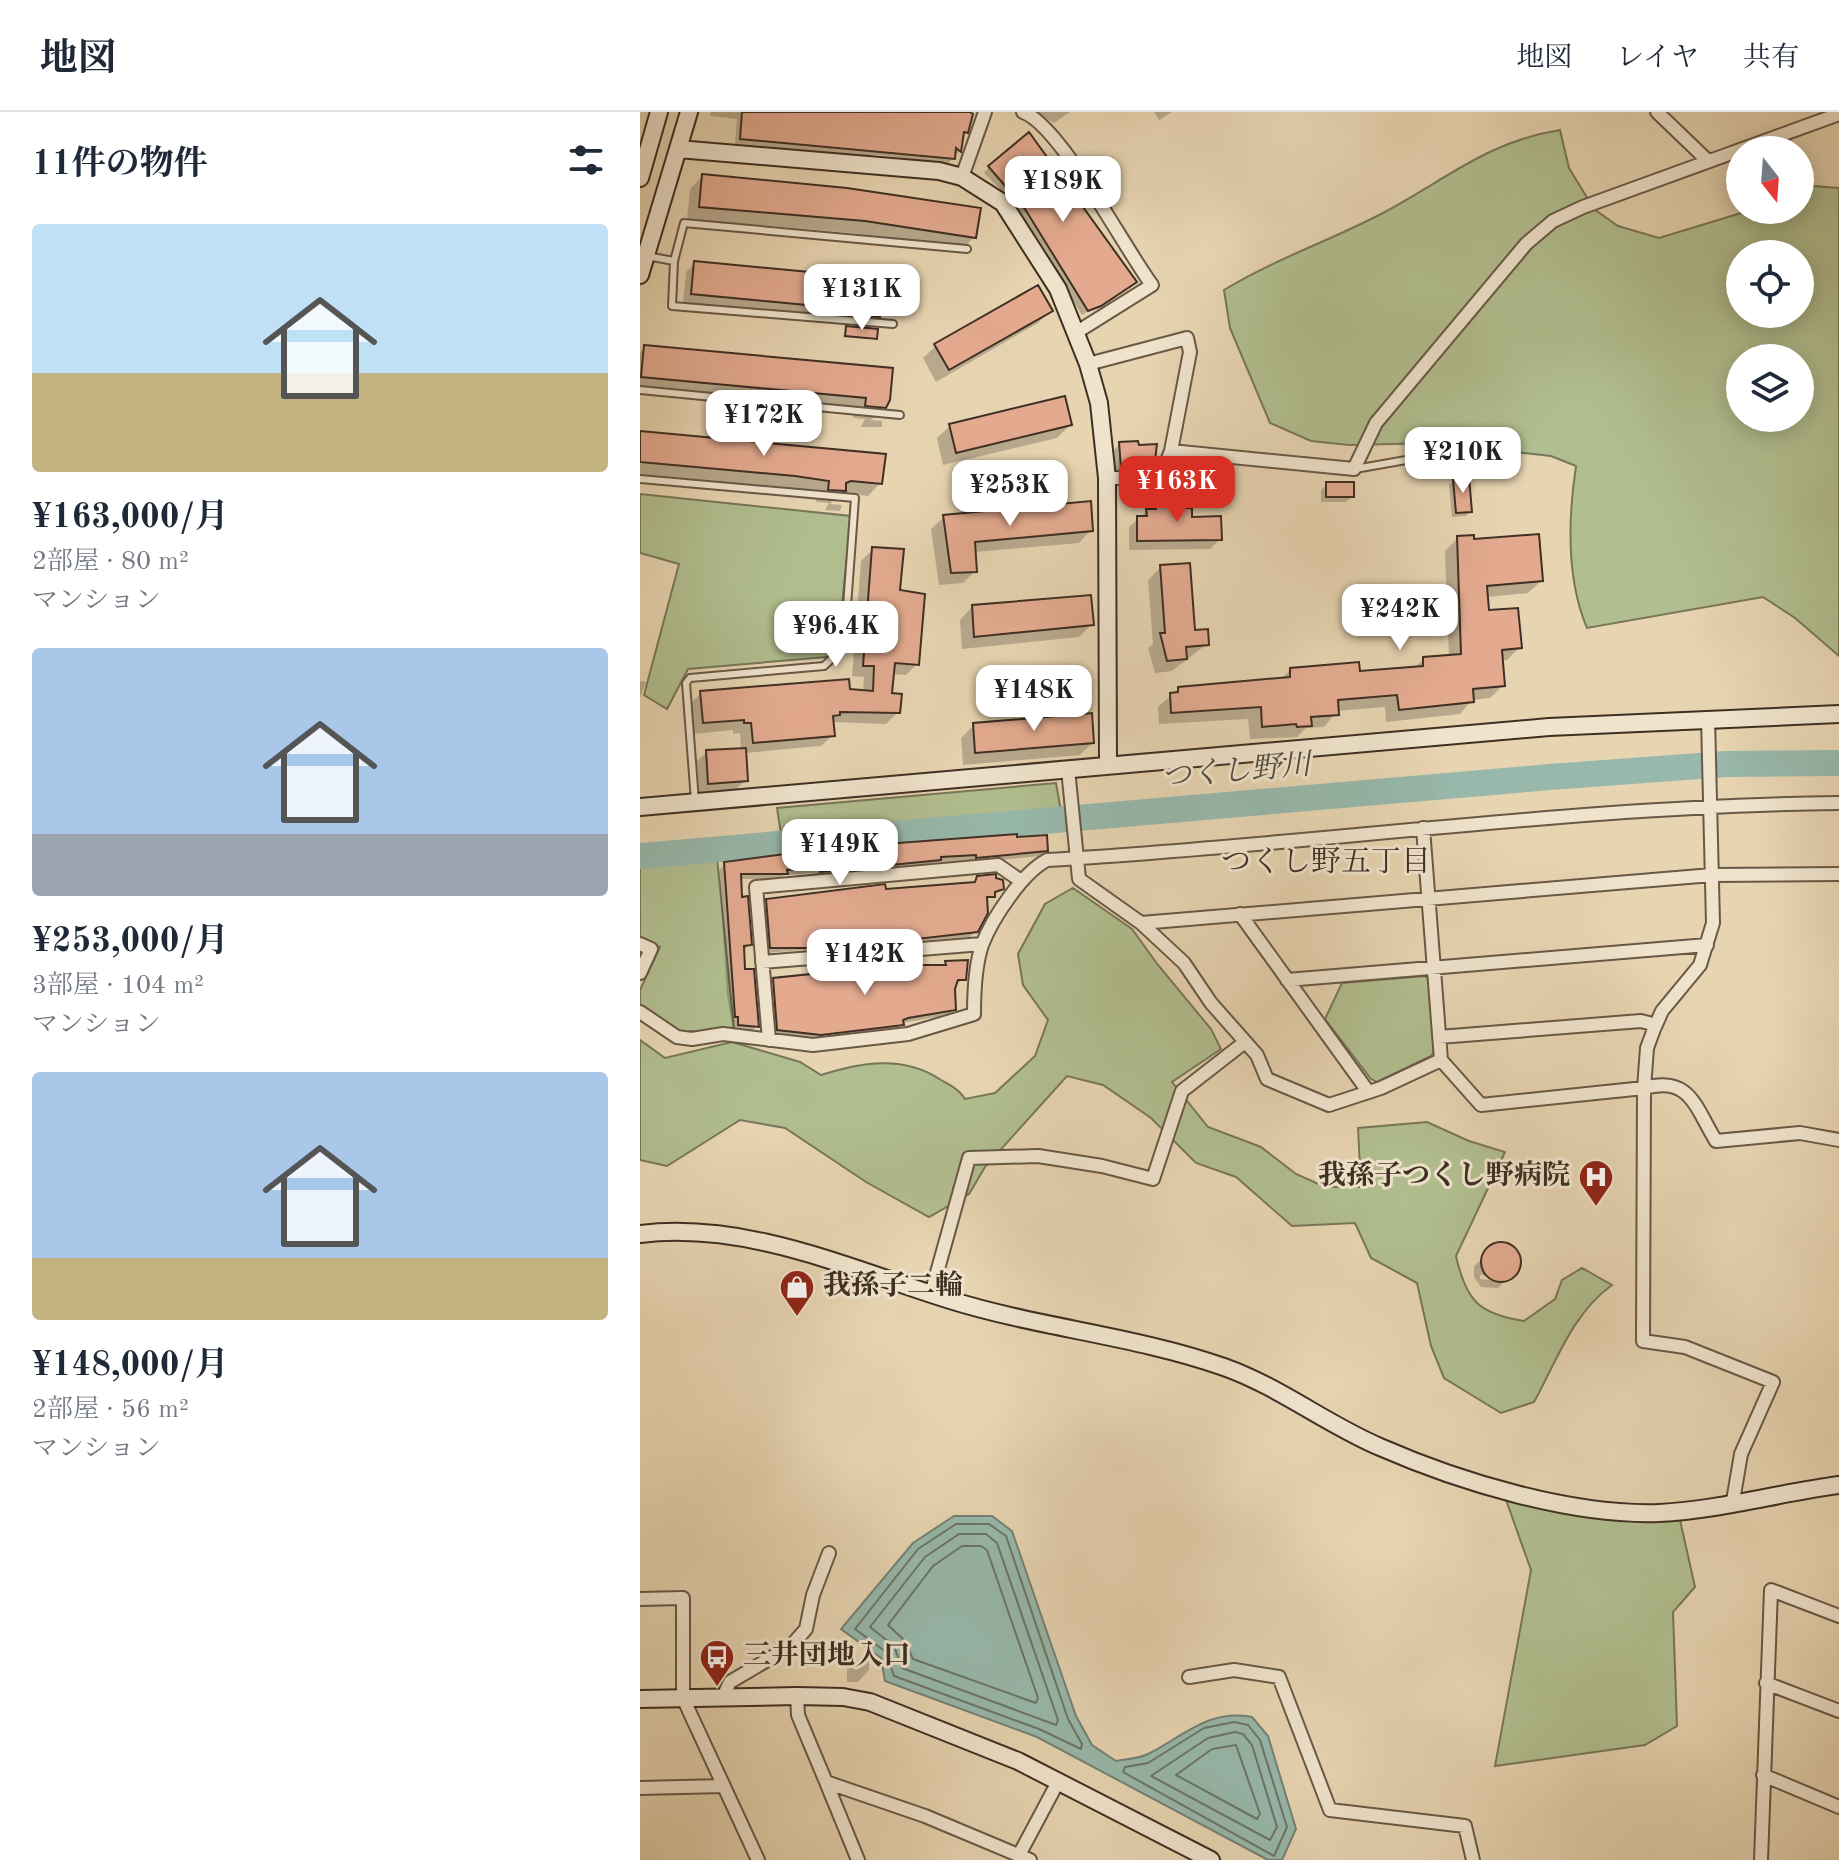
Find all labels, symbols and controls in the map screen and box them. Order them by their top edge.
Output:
text: 地図 [40,41,116,79]
text: 地図 [1516,45,1572,73]
text: レイヤ [1616,45,1699,73]
text: 共有 [1743,45,1799,73]
north arrow [1726,136,1814,224]
map controls [1726,136,1814,432]
icon: filters [564,138,608,182]
text: 11件の物件 [32,148,207,182]
pin: ¥189K [1007,156,1119,224]
text: ¥189K [1023,169,1103,195]
button: locate [1726,240,1814,328]
pin: ¥131K [806,264,918,332]
icon: home [248,276,392,420]
text: ¥131K [822,277,902,303]
button: layers [1726,344,1814,432]
pin: ¥172K [708,390,820,458]
text: ¥172K [724,403,804,429]
pin: ¥210K [1407,427,1519,495]
text: ¥210K [1423,440,1503,466]
pin: ¥163K [1121,456,1233,524]
pin: ¥253K [954,460,1066,528]
text: ¥163K [1137,469,1217,495]
text: ¥253K [970,473,1050,499]
text: ¥163,000/月 [32,501,229,535]
text: 2部屋 · 80 m² [32,549,189,575]
pin: ¥242K [1344,584,1456,652]
text: マンション [32,588,161,614]
text: ¥242K [1360,597,1440,623]
pin: ¥96.4K [771,601,901,669]
text: ¥96.4K [792,614,880,640]
pin: ¥148K [978,665,1090,733]
text: ¥148K [994,678,1074,704]
icon: home [248,700,392,844]
water label: つくし野川 [1160,748,1315,793]
pin: ¥149K [784,819,896,887]
text: ¥149K [800,832,880,858]
district label: つくし野五丁目 [1221,846,1431,878]
text: ¥253,000/月 [32,925,229,959]
pin: ¥142K [809,929,921,997]
text: ¥142K [825,942,905,968]
text: 3部屋 · 104 m² [32,973,204,999]
text: マンション [32,1012,161,1038]
icon: home [248,1124,392,1268]
hospital icon: 我孫子つくし野病院 [1577,1158,1615,1208]
place label: 我孫子つくし野病院 [1318,1160,1570,1191]
shop icon: 我孫子二輪 [778,1268,816,1318]
place label: 我孫子二輪 [823,1270,963,1301]
text: ¥148,000/月 [32,1349,229,1383]
text: 2部屋 · 56 m² [32,1397,189,1423]
text: マンション [32,1436,161,1462]
bus stop icon: 三井団地入口 [698,1638,736,1688]
place label: 三井団地入口 [743,1640,911,1671]

